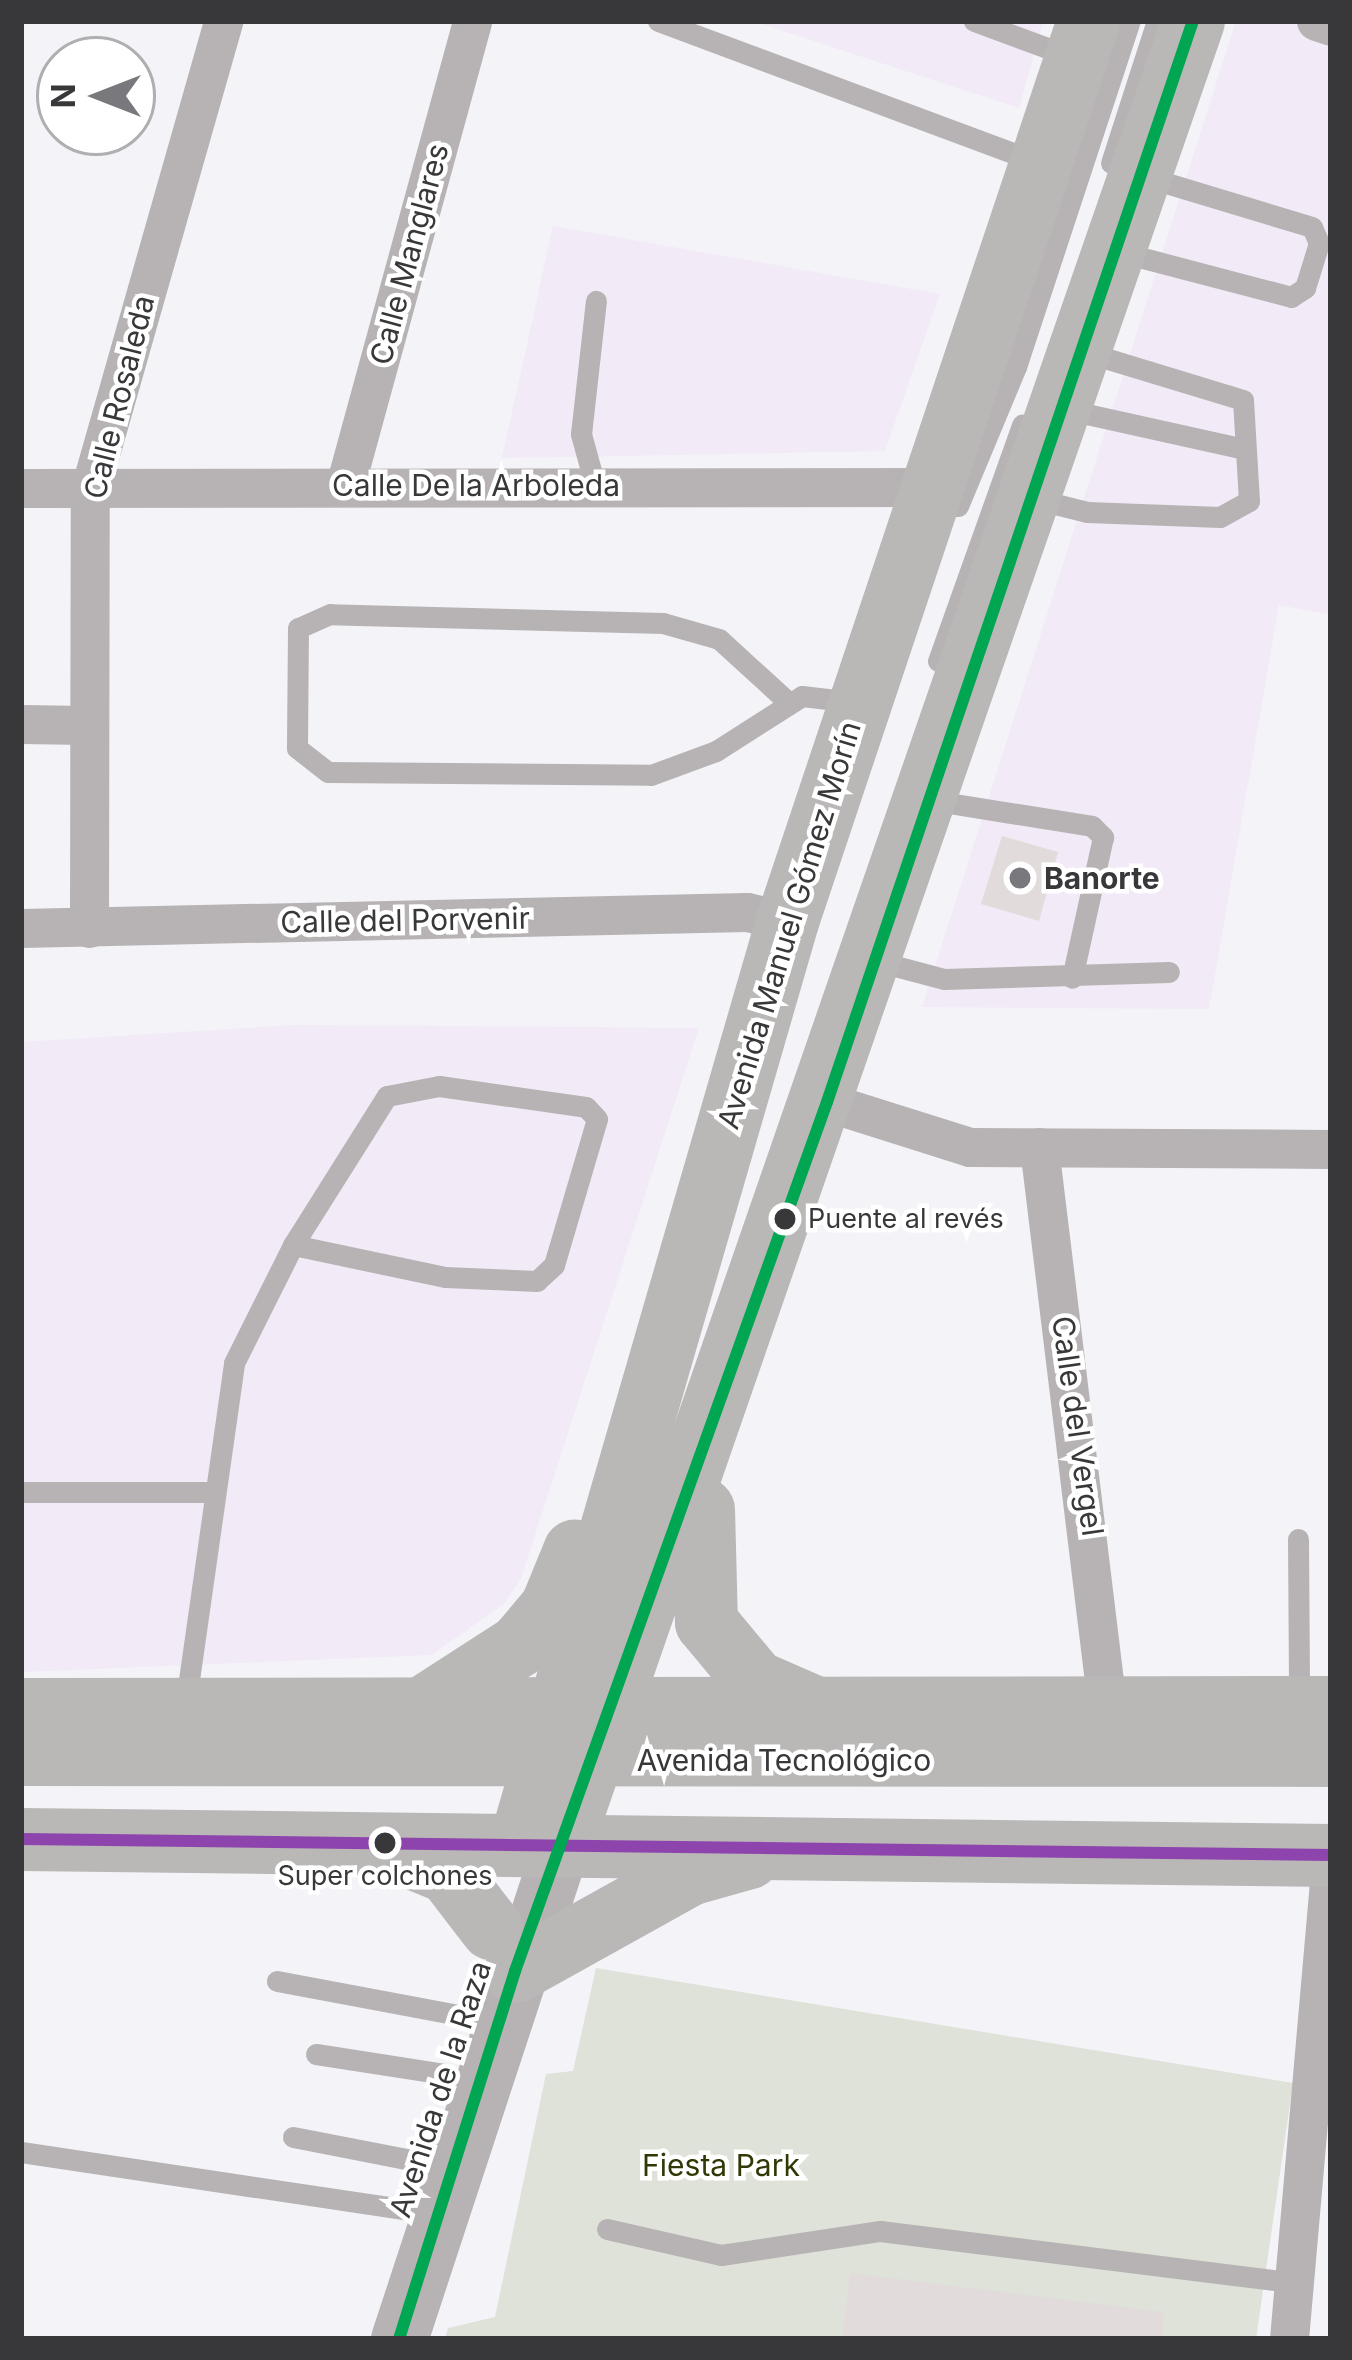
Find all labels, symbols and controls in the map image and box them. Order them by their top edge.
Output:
north arrow [36,36,156,156]
text: N [43,83,83,109]
street label: Calle Manglares [362,139,456,369]
street label: Calle Rosaleda [76,291,162,503]
street label: Calle De la Arboleda [332,467,620,503]
street label: Avenida Manuel Gómez Morín [710,717,868,1133]
place label: Banorte [1044,860,1160,896]
marker: Banorte [1007,865,1033,891]
street label: Calle del Porvenir [280,900,530,940]
place label: Puente al revés [808,1203,1004,1235]
marker: Puente al revés [774,1208,796,1230]
street label: Calle del Vergel [1045,1314,1111,1538]
street label: Avenida Tecnológico [637,1742,931,1778]
marker: Super colchones [374,1832,396,1854]
place label: Super colchones [278,1860,492,1892]
street label: Avenida de la Raza [382,1956,498,2222]
park label: Fiesta Park [642,2147,800,2183]

